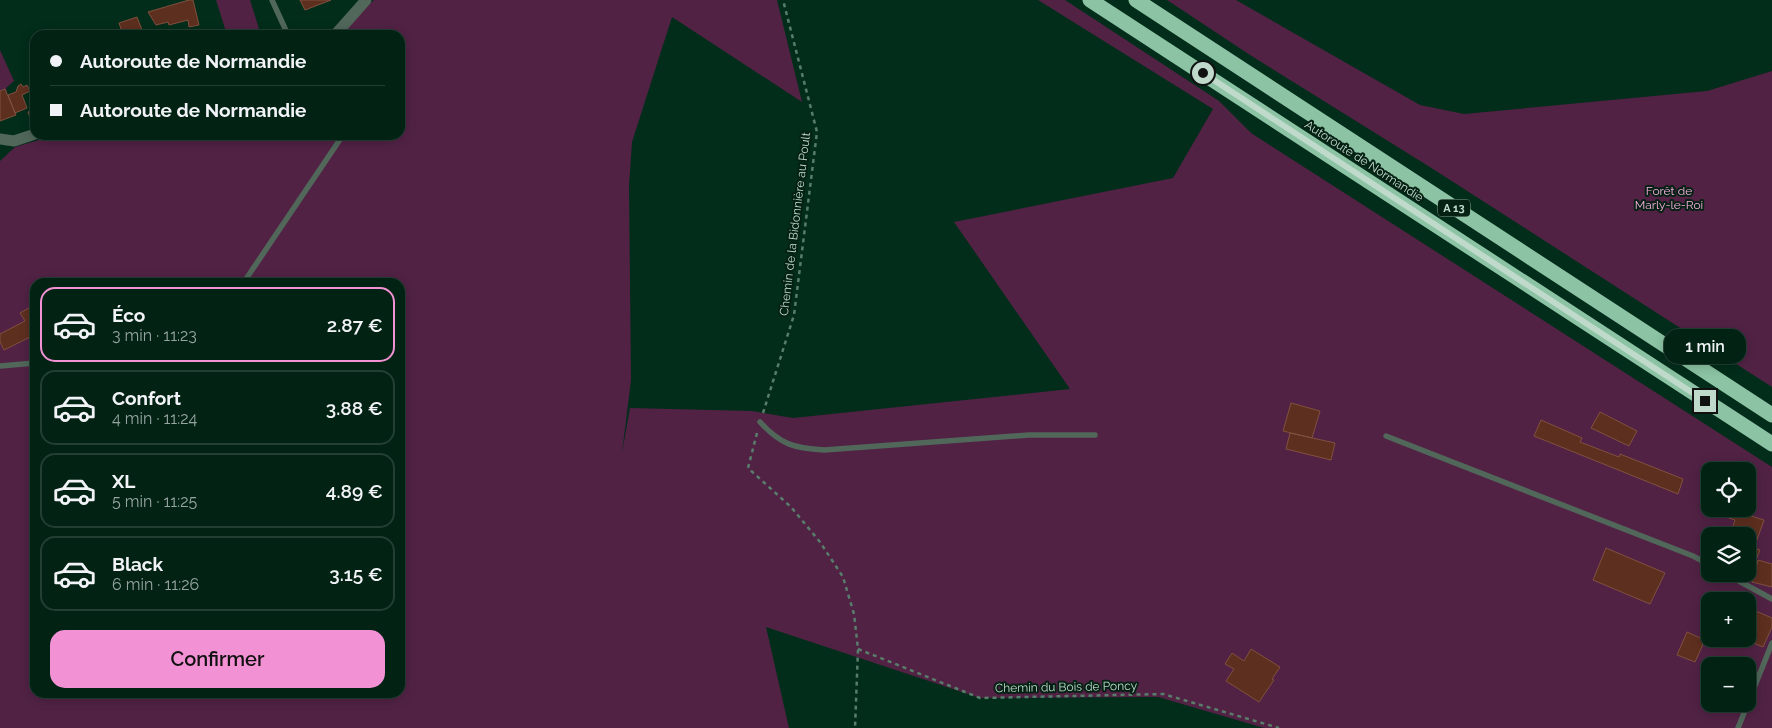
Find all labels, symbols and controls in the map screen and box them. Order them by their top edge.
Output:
text: Autoroute de Normandie [80,50,306,72]
route start [1192,62,1214,84]
text: Autoroute de Normandie [80,99,306,121]
street label: Autoroute de Normandie [1302,117,1426,205]
street label: Chemin de la Bidonnière au Poult [777,131,813,317]
park label: Forêt de Marly-le-Roi [1635,184,1703,212]
road number: A 13 [1438,200,1470,217]
icon: car [52,302,97,347]
text: Éco [112,304,145,326]
text: 2.87 € [327,314,383,336]
text: 3 min · 11:23 [112,326,197,345]
callout: 1 min [1664,328,1746,364]
text: 1 min [1685,337,1725,356]
icon: car [52,385,97,430]
text: Confort [112,387,181,409]
route end [1694,390,1716,412]
text: 3.88 € [326,397,383,419]
text: 4 min · 11:24 [112,409,197,428]
map controls [1701,462,1756,712]
button: locate [1701,462,1756,517]
icon: car [52,468,97,513]
text: XL [112,470,135,492]
text: 4.89 € [326,480,383,502]
text: 5 min · 11:25 [112,492,197,511]
button: layers [1701,527,1756,582]
icon: car [52,551,97,596]
text: Black [112,553,163,575]
text: 3.15 € [329,563,383,585]
text: 6 min · 11:26 [112,575,199,594]
button: + [1701,592,1756,647]
button: Confirmer [50,630,385,688]
button: − [1701,657,1756,712]
street label: Chemin du Bois de Poncy [995,679,1138,695]

